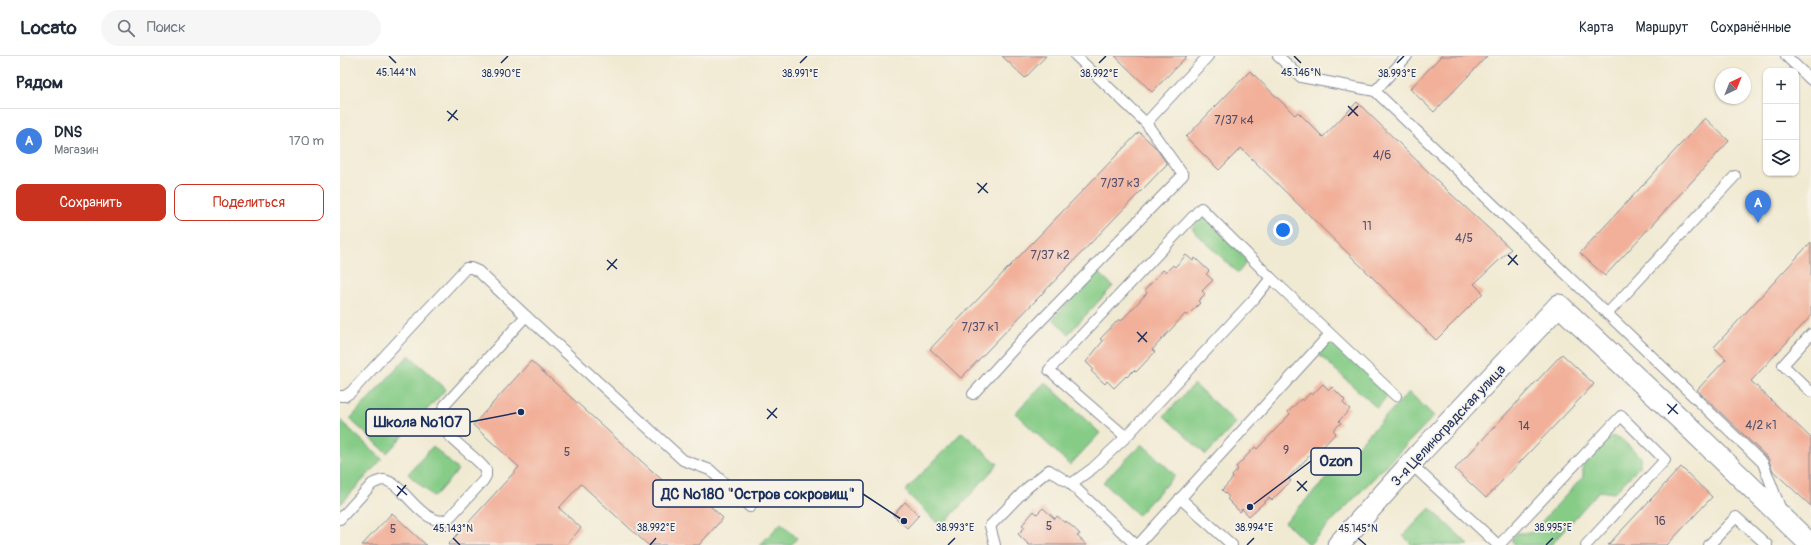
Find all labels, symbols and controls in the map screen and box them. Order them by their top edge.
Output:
search box [101,10,381,46]
text: Locato [20,16,77,40]
icon: search [115,17,137,39]
text: Поиск [147,18,186,37]
text: Карта [1579,19,1614,36]
text: Маршрут [1636,19,1688,36]
text: Сохранённые [1710,19,1791,36]
text: 45.144°N [376,67,416,79]
text: 45.146°N [1281,67,1321,79]
text: 38.990°E [481,68,521,80]
text: 38.991°E [782,68,818,80]
text: 38.992°E [1080,68,1118,80]
text: 38.993°E [1378,68,1416,80]
north arrow [1715,68,1751,104]
map controls [1763,68,1799,176]
button: + [1763,68,1799,104]
text: Рядом [16,72,63,93]
button: − [1763,104,1799,140]
house number: 7/37 к4 [1214,113,1254,128]
text: DNS [54,123,82,142]
text: A [25,133,33,149]
text: 170 m [289,133,324,149]
button: layers [1763,140,1799,176]
text: Магазин [54,142,98,158]
house number: 4/6 [1373,148,1391,163]
house number: 7/37 к3 [1100,176,1140,191]
button: Сохранить [16,184,166,221]
button: Поделиться [174,184,324,221]
pin: A [1745,190,1771,223]
house number: 11 [1362,219,1372,234]
your location [1273,220,1293,240]
house number: 4/5 [1455,231,1473,246]
house number: 7/37 к2 [1030,248,1070,263]
house number: 7/37 к1 [961,320,999,335]
street label: 3-я Целиноградская улица [1388,361,1509,490]
callout: Школа №107 [366,409,470,436]
text: Школа №107 [373,413,462,432]
house number: 4/2 к1 [1745,418,1777,433]
house number: 14 [1518,419,1530,434]
house number: 9 [1283,443,1289,458]
house number: 5 [564,445,570,460]
callout: Ozon [1311,448,1361,475]
text: Ozon [1319,452,1353,471]
callout: ДС №180 "Остров сокровищ" [653,480,863,507]
text: ДС №180 "Остров сокровищ" [660,485,855,504]
house number: 16 [1654,514,1666,529]
house number: 5 [1046,519,1052,534]
house number: 5 [390,522,396,537]
text: 38.992°E [637,522,675,534]
text: 38.993°E [936,522,974,534]
text: 38.994°E [1235,522,1273,534]
text: 38.995°E [1534,522,1572,534]
text: 45.143°N [433,523,473,535]
text: 45.145°N [1338,523,1378,535]

